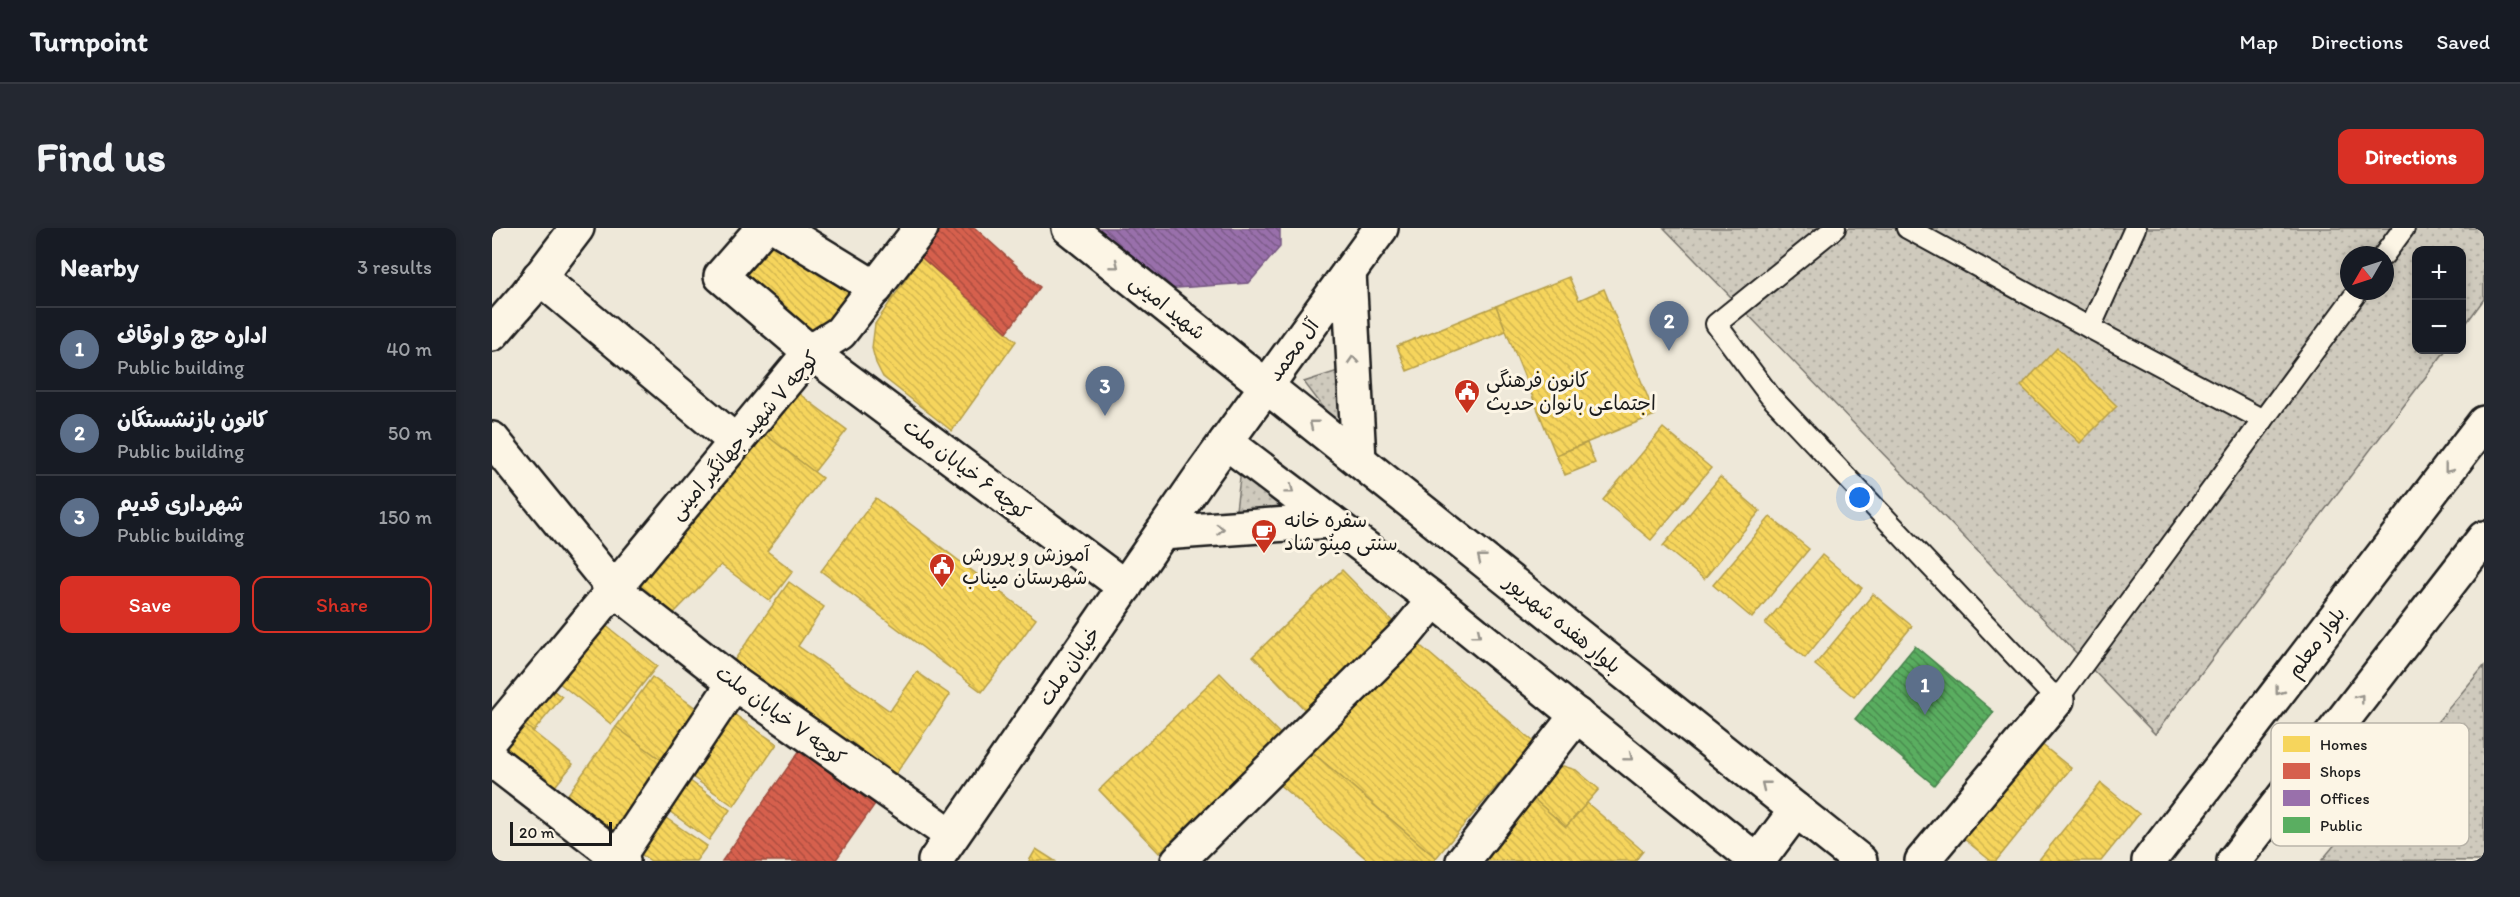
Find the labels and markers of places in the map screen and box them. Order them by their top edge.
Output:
pin: 2 [1650,302,1688,351]
pin: 3 [1086,366,1124,416]
place label: کانون فرهنگی اجتماعی بانوان حدیث [1486,368,1656,416]
public building icon: کانون فرهنگی اجتماعی بانوان حدیث [1452,377,1482,415]
place label: سفره خانه سنتی مینُو شاد [1284,508,1398,557]
cafe icon: سفره خانه سنتی مینُو شاد [1249,517,1279,555]
place label: آموزش و پرورش شهرستان میناب [962,542,1091,589]
public building icon: آموزش و پرورش شهرستان میناب [927,551,957,589]
pin: 1 [1906,666,1944,715]

